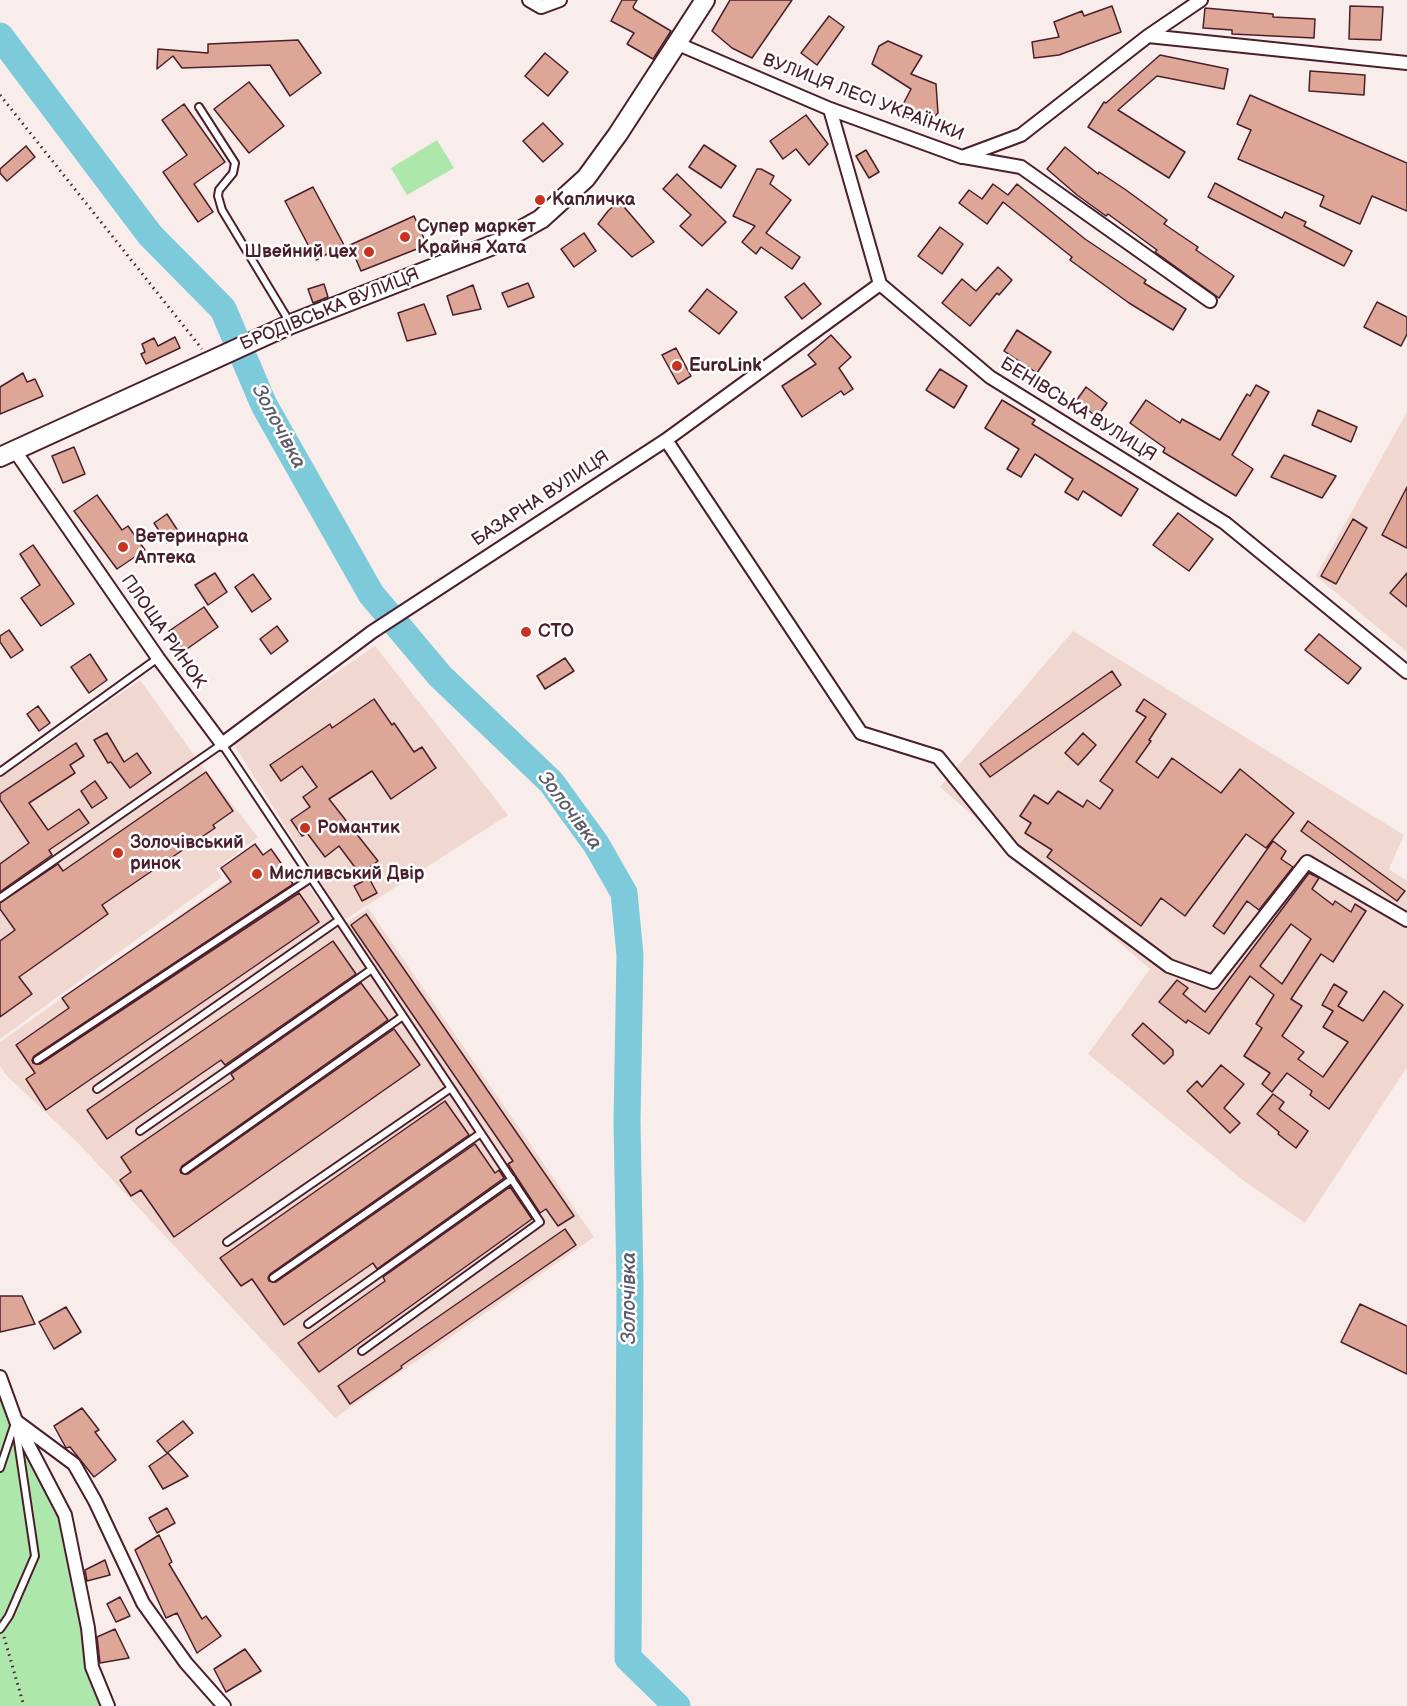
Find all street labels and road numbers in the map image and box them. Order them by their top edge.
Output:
street label: ВУЛИЦЯ ЛЕСІ УКРАЇНКИ [759,50,967,146]
street label: БРОДІВСЬКА ВУЛИЦЯ [237,264,423,356]
street label: БЕНІВСЬКА ВУЛИЦЯ [996,353,1160,467]
street label: БАЗАРНА ВУЛИЦЯ [468,446,614,552]
street label: ПЛОЩА РИНОК [116,571,210,693]

